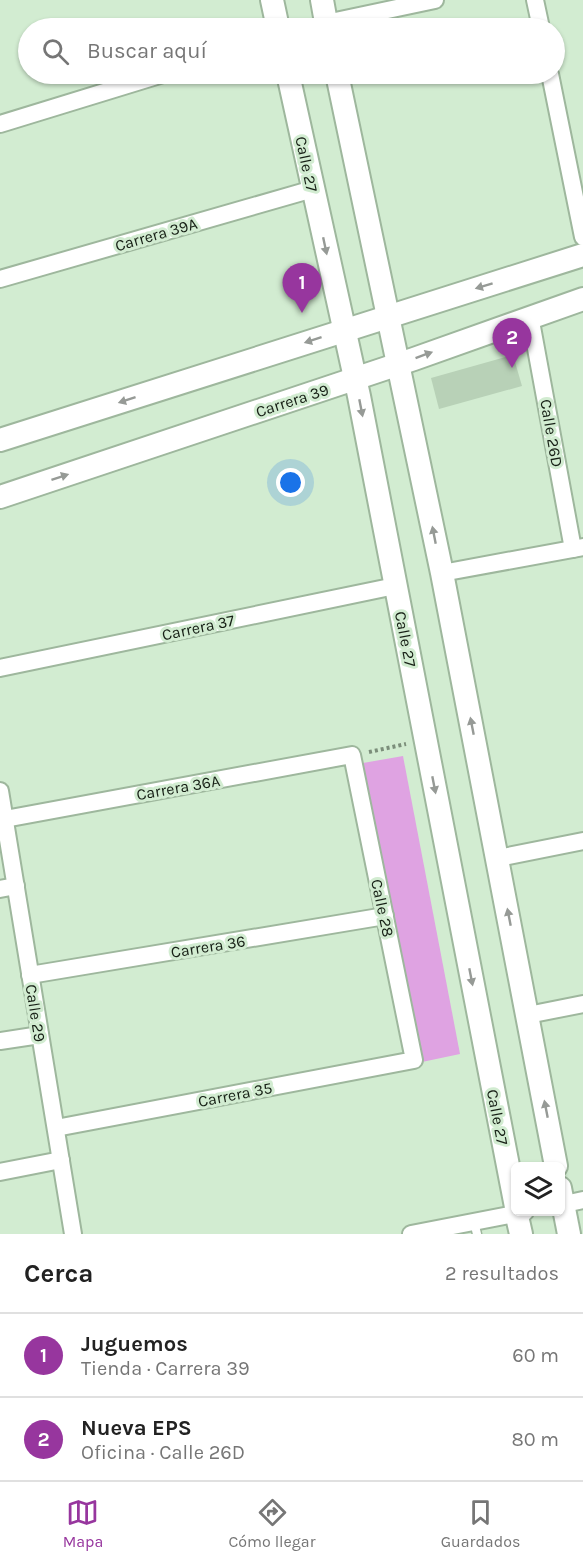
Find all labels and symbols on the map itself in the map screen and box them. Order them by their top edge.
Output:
street label: Calle 27 [291,135,322,194]
street label: Carrera 39A [113,214,199,255]
one-way arrow [321,237,330,256]
pin: 1 [282,264,322,313]
one-way arrow [475,282,493,291]
pin: 2 [492,318,532,368]
one-way arrow [304,336,322,346]
one-way arrow [416,350,434,360]
street label: Carrera 39 [253,380,331,421]
one-way arrow [118,395,136,405]
street label: Calle 26D [536,398,567,469]
one-way arrow [357,399,366,418]
your location [276,468,305,497]
one-way arrow [51,472,69,481]
one-way arrow [429,525,438,544]
street label: Carrera 37 [160,610,237,644]
street label: Calle 27 [391,610,420,669]
one-way arrow [467,716,476,735]
street label: Carrera 36A [135,771,221,804]
one-way arrow [430,776,439,795]
street label: Calle 28 [367,877,398,939]
one-way arrow [504,908,513,927]
street label: Carrera 36 [169,931,247,962]
one-way arrow [467,968,476,987]
street label: Calle 29 [22,983,49,1043]
street label: Carrera 35 [196,1078,274,1111]
street label: Calle 27 [483,1088,512,1147]
one-way arrow [541,1099,550,1118]

